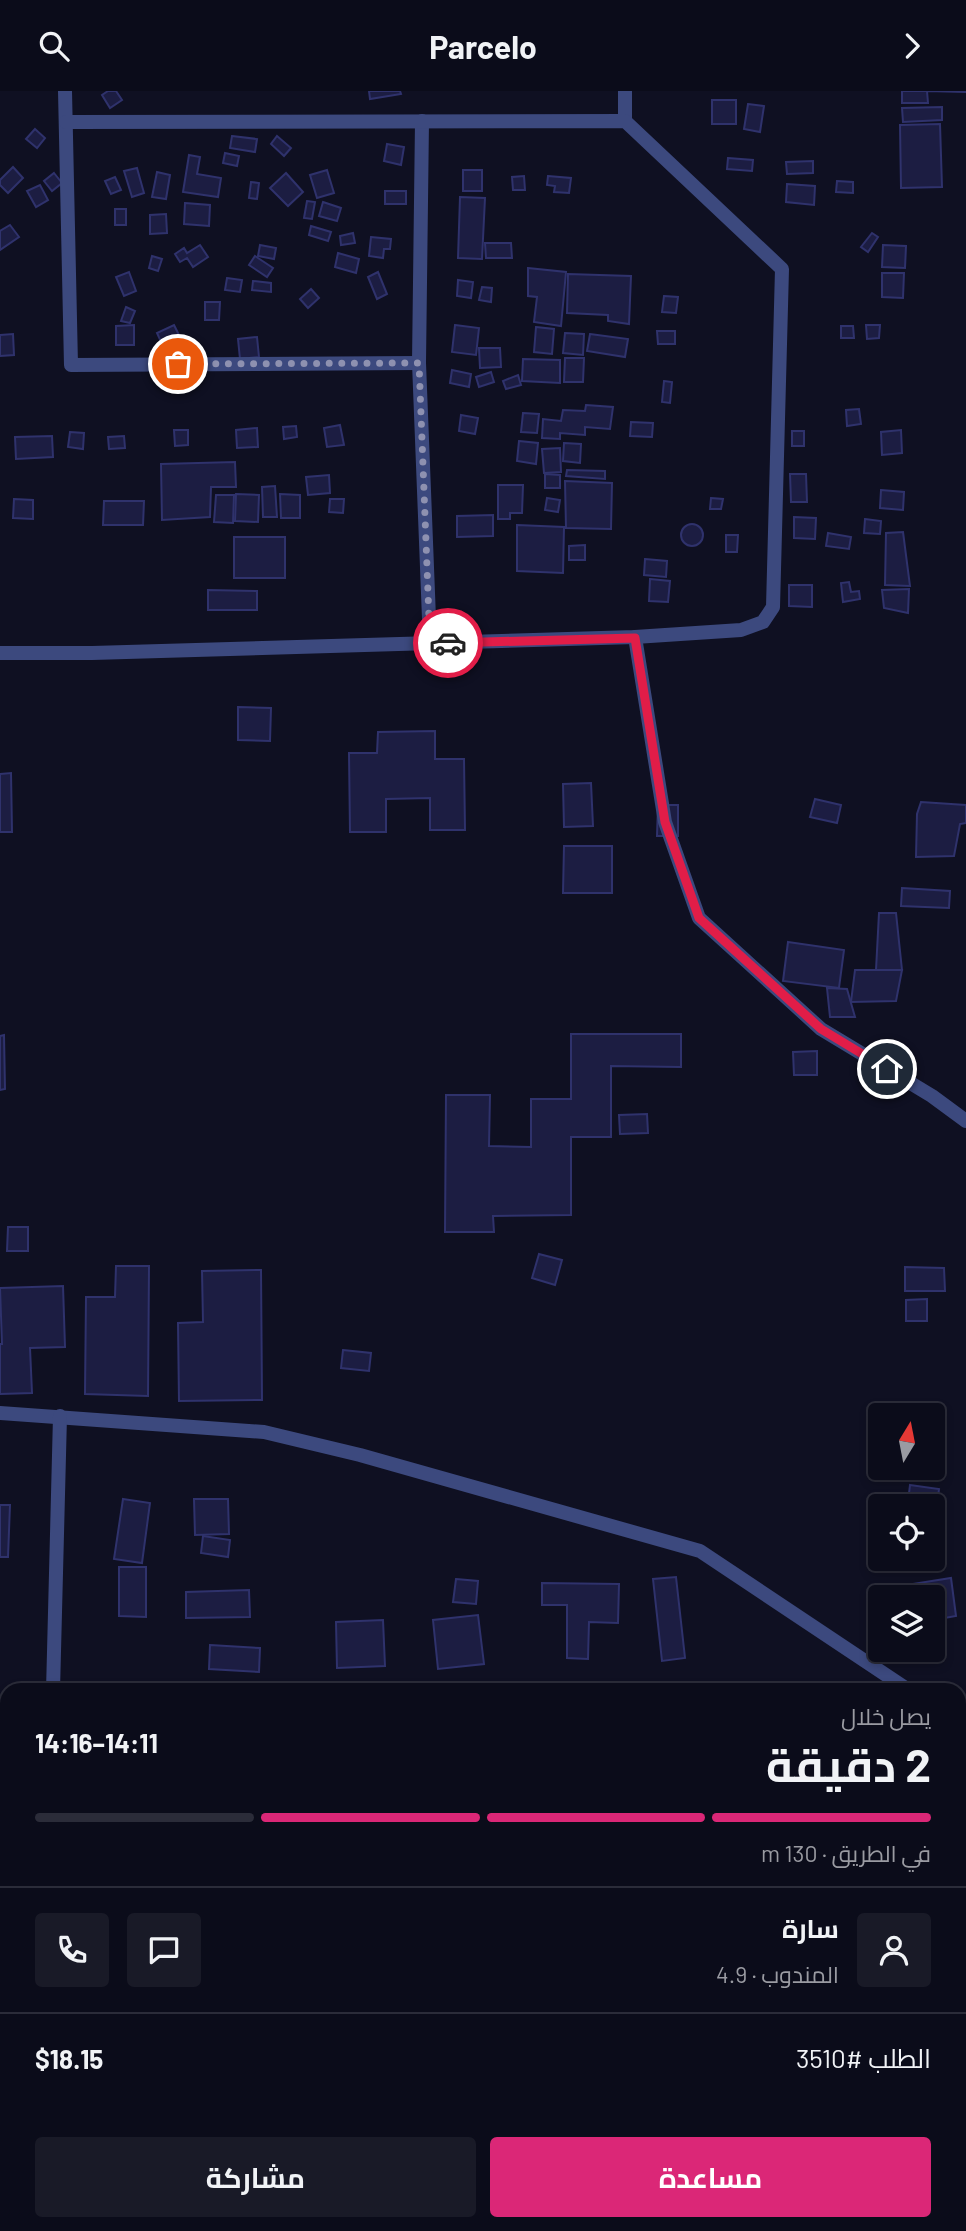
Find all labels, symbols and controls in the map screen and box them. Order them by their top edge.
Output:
icon: search [35,27,73,65]
text: Parcelo [429,27,537,65]
icon: forward [893,27,931,65]
pin [148,334,208,394]
icon: bag [159,345,197,383]
courier [413,608,483,678]
icon: car [429,624,467,662]
pin [857,1039,917,1099]
icon: home [868,1050,906,1088]
north arrow [868,1403,945,1481]
map controls [868,1403,945,1662]
button: locate [868,1494,945,1571]
button: layers [868,1585,945,1662]
text: يصل خلال [841,1702,931,1730]
text: 14:11–14:16 [35,1727,158,1758]
text: 2 دقيقة [766,1736,931,1791]
text: في الطريق · 130 m [761,1839,931,1867]
text: سارة [782,1912,839,1943]
button: phone [35,1913,109,1987]
button: chat [127,1913,201,1987]
button: person [857,1913,931,1987]
text: المندوب · 4.9 [716,1960,839,1988]
text: الطلب #3510 [796,2042,931,2073]
text: $18.15 [35,2043,103,2074]
button: مشاركة [35,2137,476,2217]
button: مساعدة [490,2137,931,2217]

